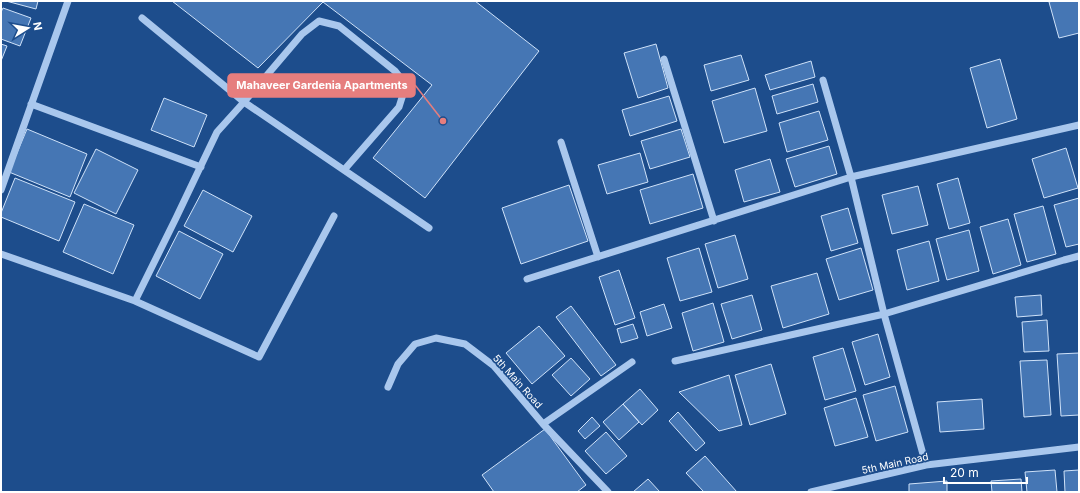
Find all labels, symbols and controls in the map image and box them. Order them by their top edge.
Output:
north arrow [8,8,48,48]
text: N [30,21,45,32]
callout: Mahaveer Gardenia Apartments [228,74,415,97]
text: Mahaveer Gardenia Apartments [236,78,408,92]
street label: 5th Main Road [491,352,545,410]
street label: 5th Main Road [860,450,930,476]
scale bar [944,459,1027,485]
text: 20 m [950,465,979,480]

